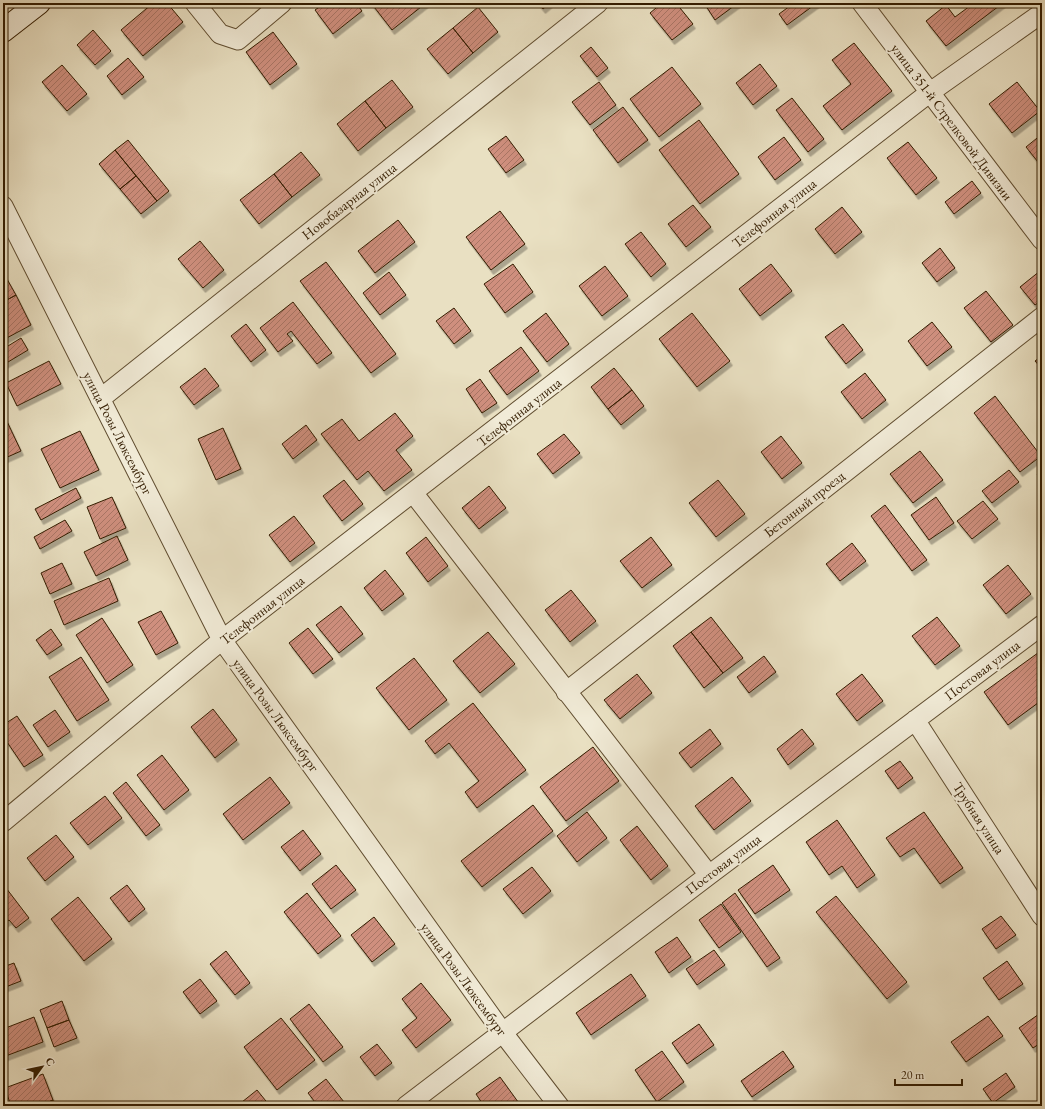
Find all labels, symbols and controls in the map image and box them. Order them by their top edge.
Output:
street label: улица 351-й Стрелковой Дивизии [887,40,1017,205]
street label: Новобазарная улица [298,158,400,244]
street label: Телефонная улица [728,174,820,252]
street label: улица Розы Люксембург [79,368,157,498]
street label: Телефонная улица [473,373,565,451]
street label: Бетонный проезд [760,466,849,541]
street label: Телефонная улица [216,571,308,649]
street label: Постовая улица [941,635,1024,704]
street label: улица Розы Люксембург [229,655,323,775]
street label: Трубная улица [949,779,1009,858]
street label: Постовая улица [682,829,765,898]
street label: улица Розы Люксембург [417,919,511,1039]
north arrow [22,1047,62,1087]
text: С [42,1054,58,1069]
scale bar [895,1061,962,1087]
text: 20 m [901,1067,925,1083]

